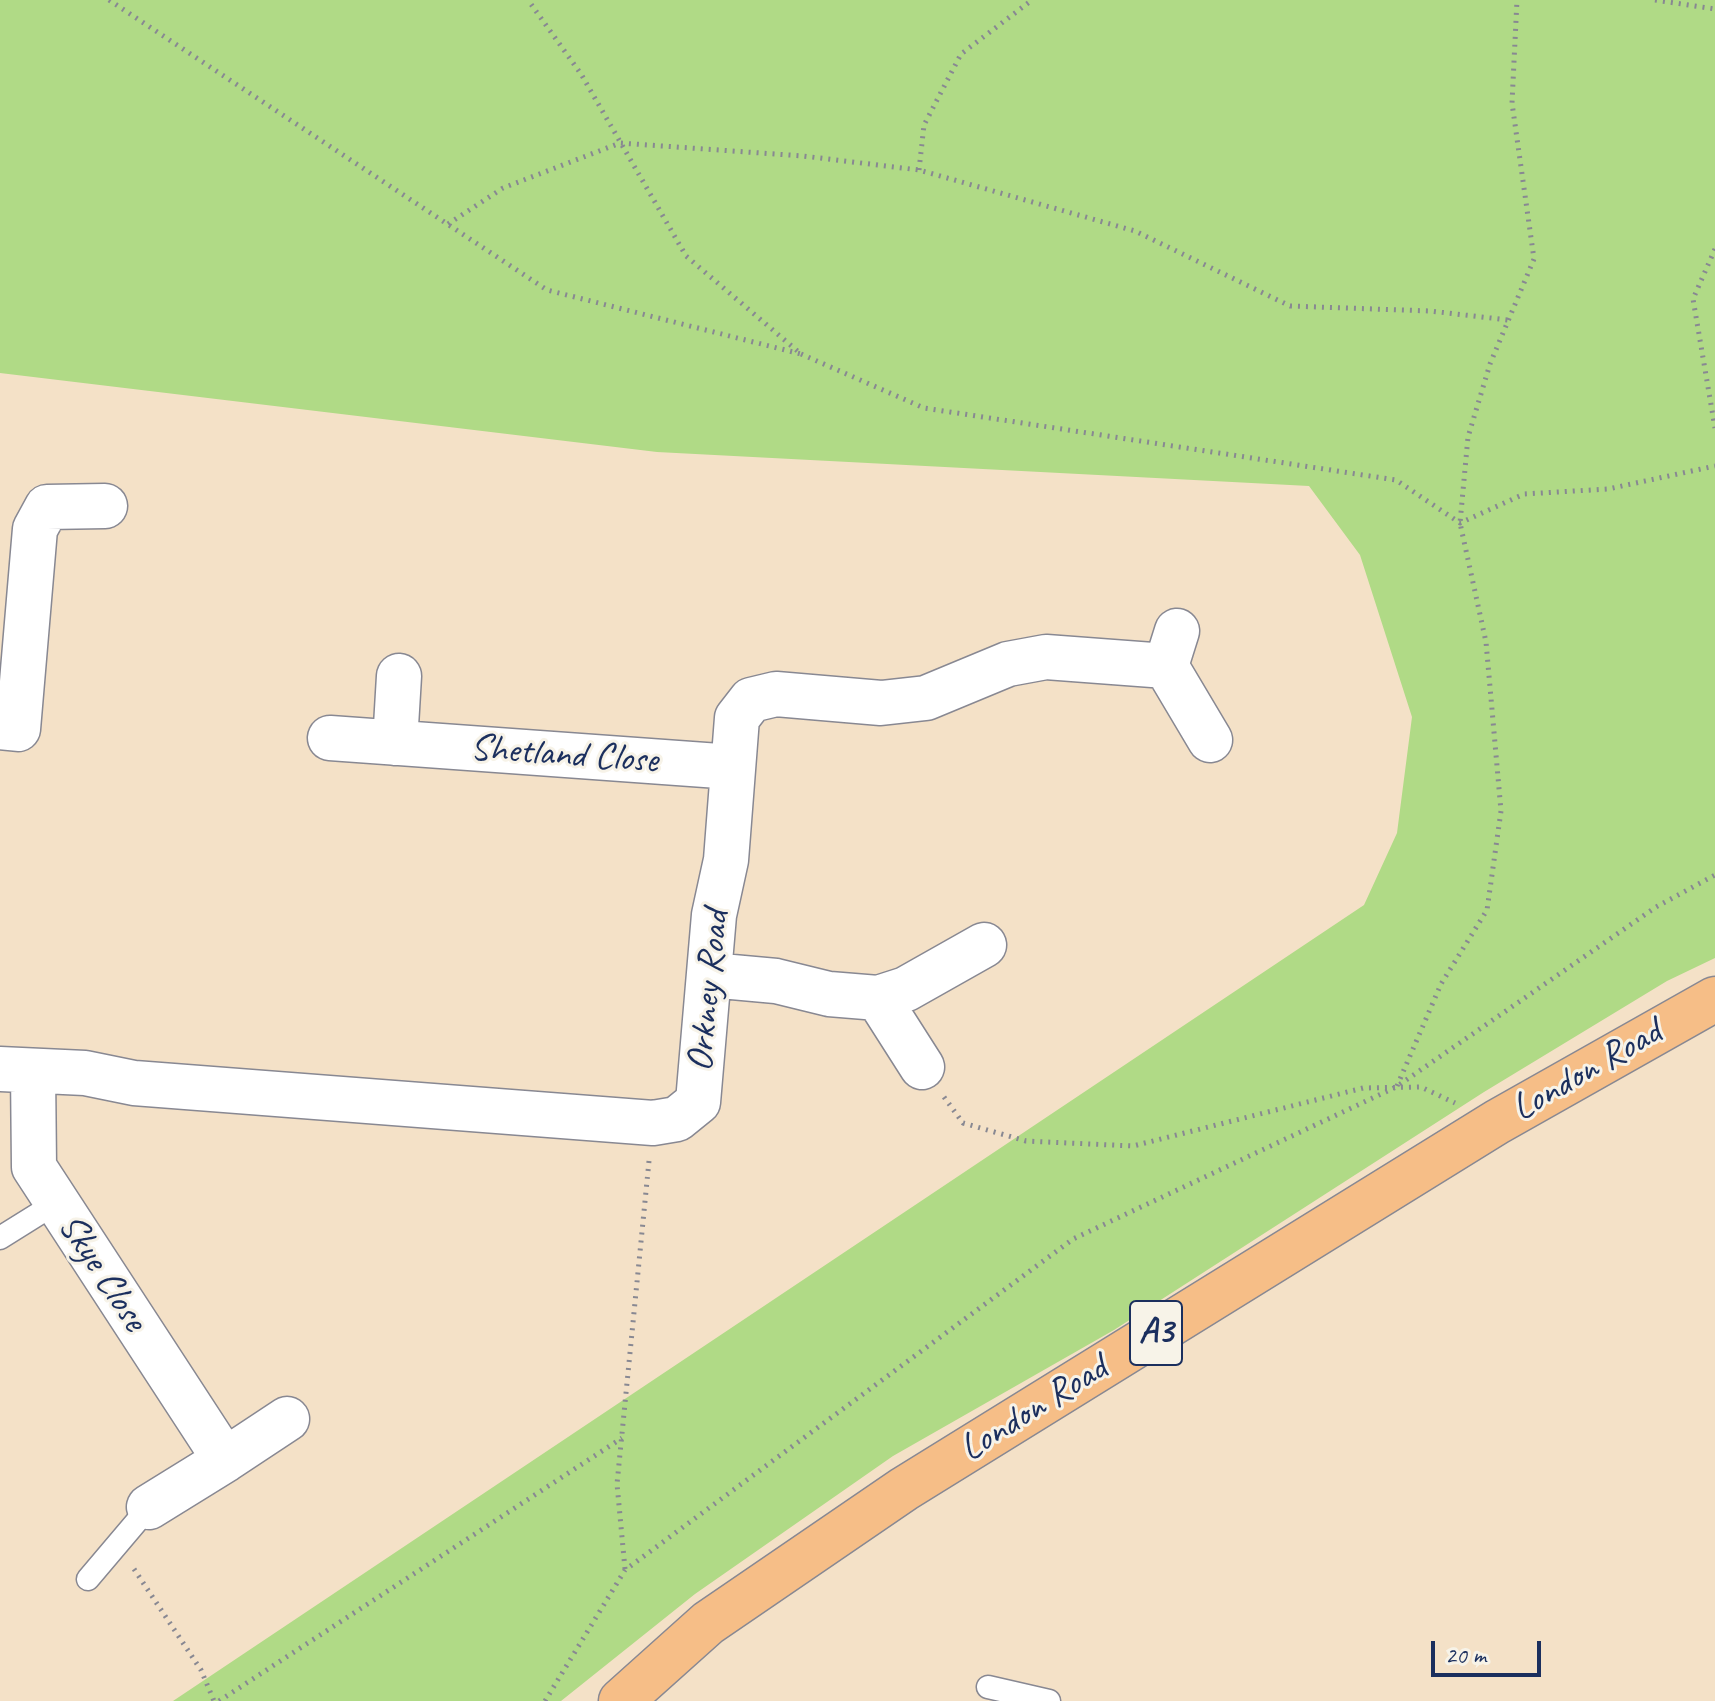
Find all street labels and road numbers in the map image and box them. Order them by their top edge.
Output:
street label: Shetland Close [469,726,659,784]
street label: Orkney Road [678,908,740,1074]
street label: London Road [1504,1010,1670,1132]
street label: Skye Close [47,1206,157,1340]
road number: A3 [1130,1301,1182,1365]
street label: London Road [952,1346,1116,1472]

